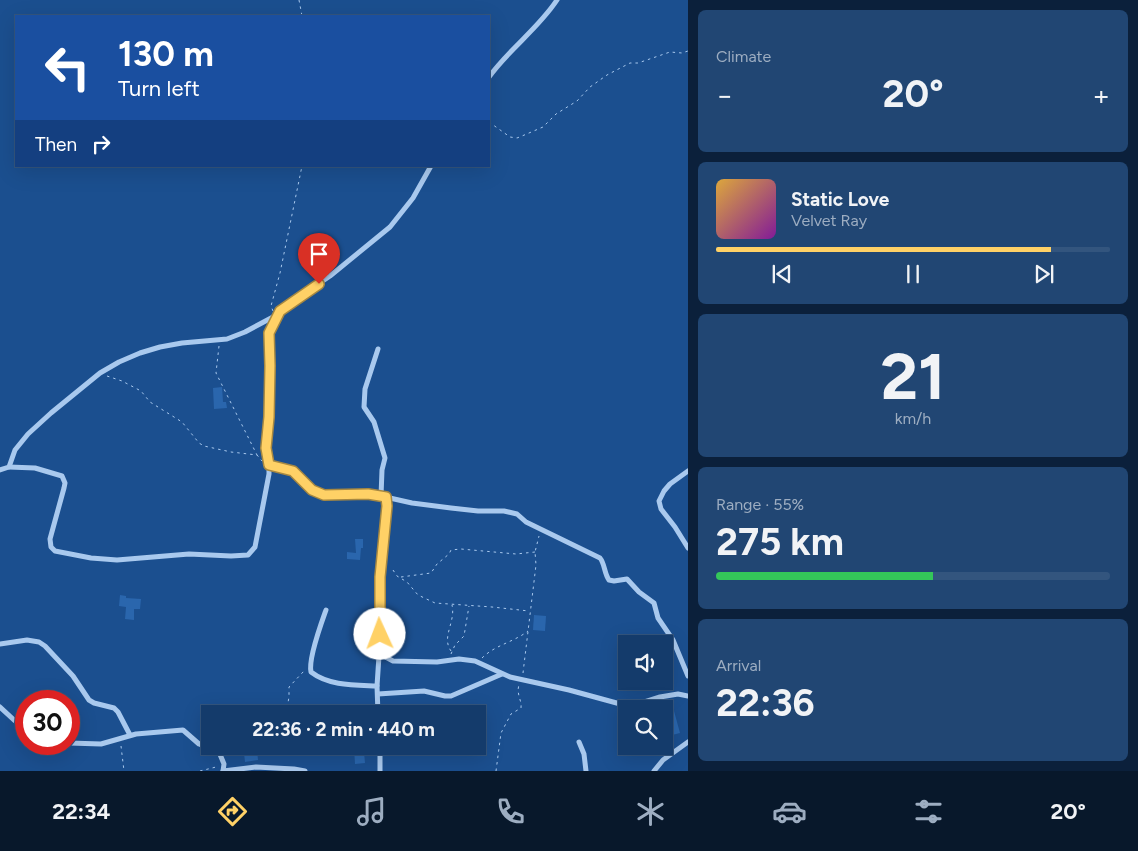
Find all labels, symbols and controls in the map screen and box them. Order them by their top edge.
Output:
text: 130 m [118,33,214,75]
icon: left [35,35,100,100]
text: Climate [716,47,771,66]
text: 20° [883,71,944,117]
text: Turn left [118,75,200,102]
text: − [716,78,733,112]
text: + [1093,78,1110,112]
icon: right [87,130,115,158]
text: Then [35,133,77,156]
text: Static Love [791,188,889,211]
text: Velvet Ray [791,211,867,230]
pin [298,233,340,284]
icon: arrive [305,240,333,268]
icon: previous [768,260,796,288]
icon: pause [899,260,927,288]
icon: next [1030,260,1058,288]
text: 21 [880,337,946,415]
text: km/h [895,409,931,428]
text: Range · 55% [716,495,804,514]
text: 275 km [716,519,844,565]
position arrow [353,607,405,659]
map controls [618,635,673,755]
button: sound [618,635,673,690]
text: Arrival [716,656,761,675]
text: 22:36 [716,680,815,726]
speed limit sign: 30 [15,690,80,755]
button: search [618,700,673,755]
text: 22:36 · 2 min · 440 m [252,718,435,741]
icon: directions [215,794,250,829]
icon: music [354,794,389,829]
icon: phone [493,794,528,829]
icon: climate [633,794,668,829]
icon: car [772,794,807,829]
icon: filters [911,794,946,829]
text: 22:34 [52,798,110,825]
text: 20° [1050,798,1086,825]

